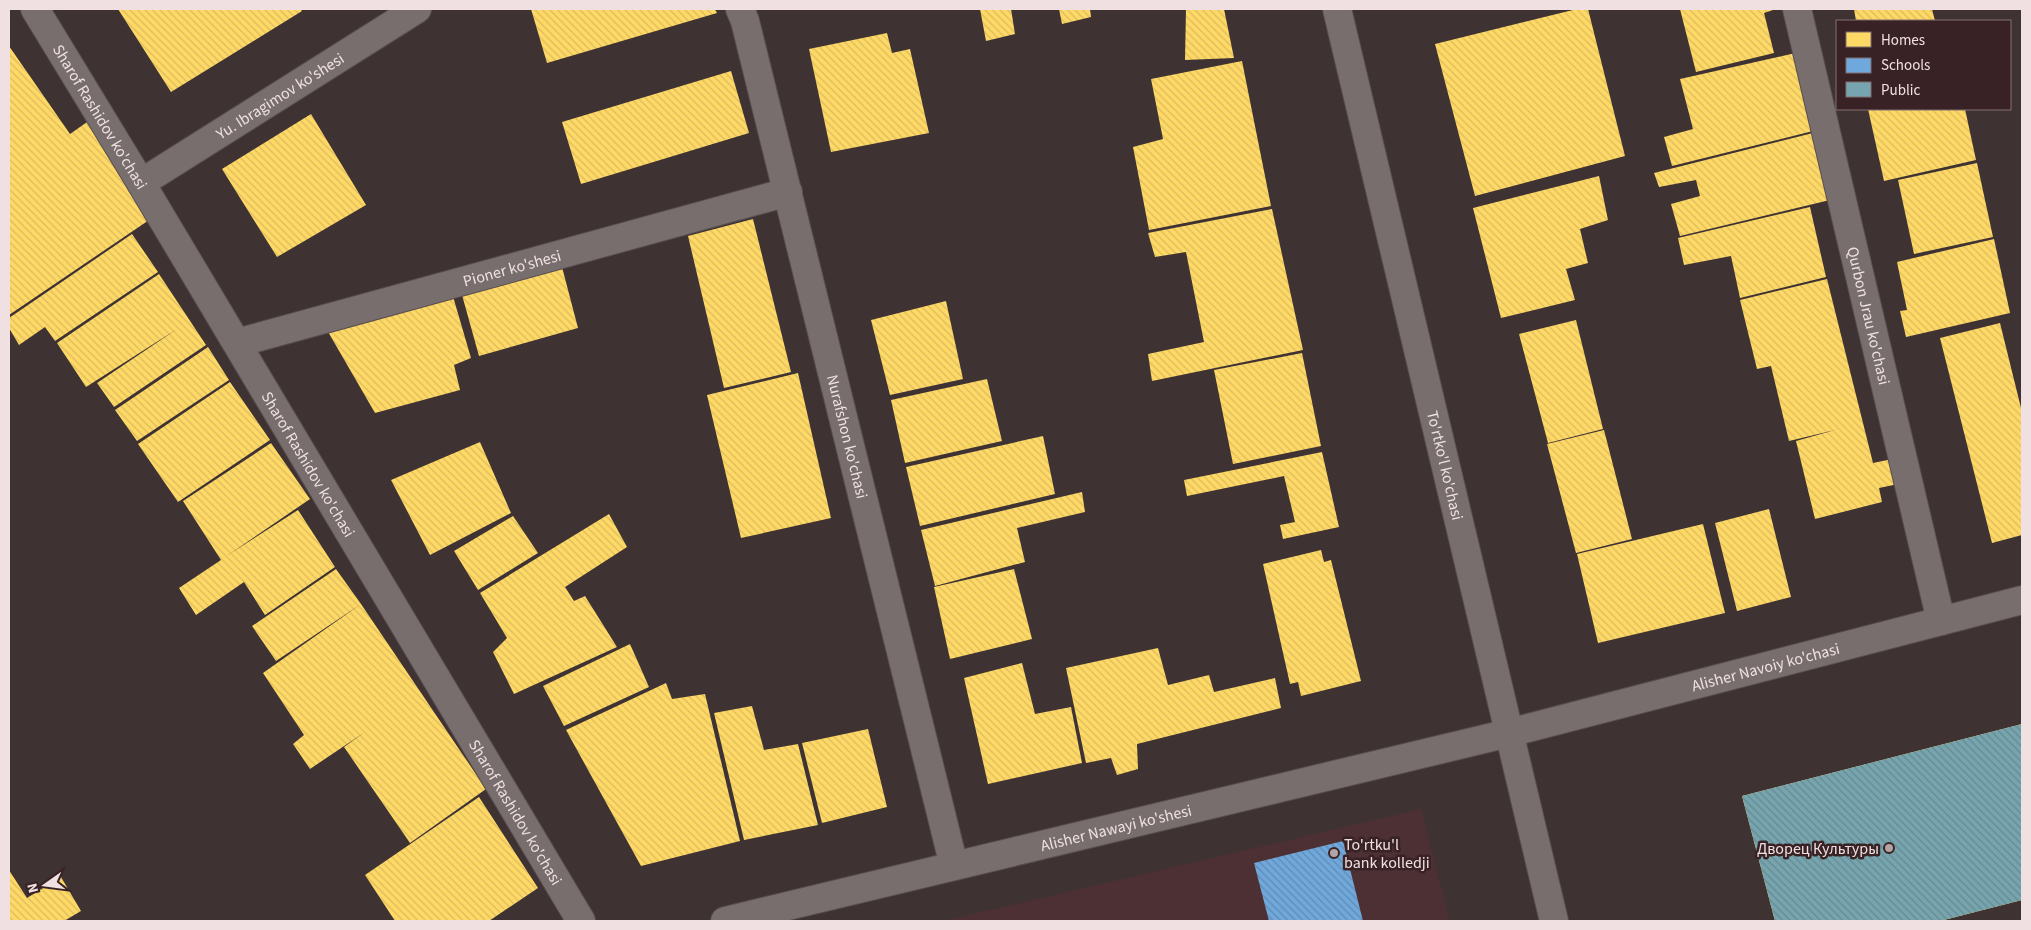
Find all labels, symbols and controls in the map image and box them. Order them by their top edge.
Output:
legend [1836,20,2011,110]
text: Homes [1881,30,1925,51]
street label: Sharof Rashidov ko'chasi [47,40,152,194]
street label: Yu. Ibragimov ko'shesi [211,48,349,146]
text: Schools [1881,55,1930,76]
text: Public [1881,80,1920,101]
street label: Pioner ko'shesi [461,245,564,293]
street label: Qurbon Jrau ko'chasi [1841,245,1895,387]
street label: Nurafshon ko'chasi [821,372,873,501]
street label: Sharof Rashidov ko'chasi [256,388,360,542]
street label: To'rtko'l ko'chasi [1421,408,1468,523]
street label: Alisher Navoiy ko'chasi [1689,638,1842,697]
street label: Sharof Rashidov ko'chasi [463,735,567,889]
street label: Alisher Nawayi ko'shesi [1038,799,1194,857]
place label: To'rtku'l bank kolledji [1344,834,1430,874]
place label: Дворец Культуры [1757,838,1879,860]
marker: Дворец Культуры [1883,842,1895,854]
marker: To'rtku'l bank kolledji [1328,847,1340,859]
north arrow [20,860,70,910]
text: N [23,881,44,895]

